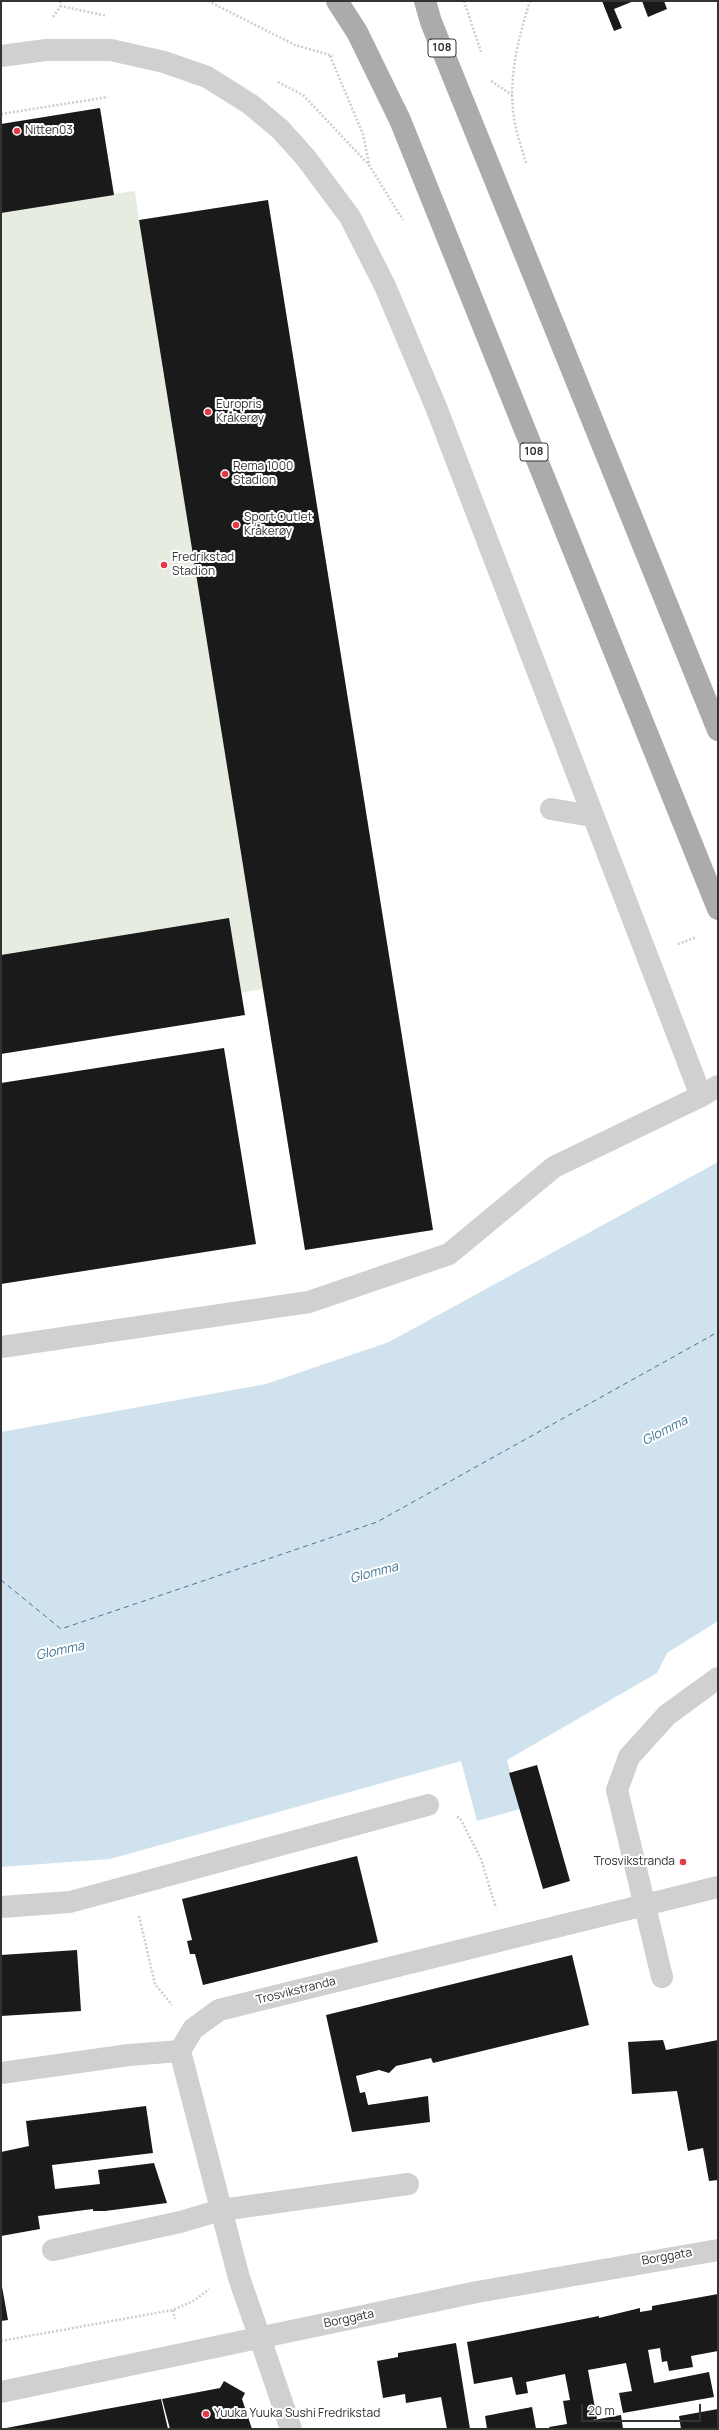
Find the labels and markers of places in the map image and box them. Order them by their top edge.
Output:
place label: Nitten03 [25,124,73,138]
marker: Nitten03 [12,126,22,136]
place label: Europris Kråkerøy [216,398,264,426]
marker: Europris Kråkerøy [203,407,213,417]
place label: Rema 1000 Stadion [233,460,293,488]
marker: Rema 1000 Stadion [220,469,230,479]
place label: Sport Outlet Kråkerøy [244,511,312,539]
marker: Sport Outlet Kråkerøy [231,520,241,530]
place label: Fredrikstad Stadion [172,551,234,579]
marker: Fredrikstad Stadion [159,560,169,570]
place label: Trosvikstranda [594,1855,675,1869]
marker: Trosvikstranda [678,1857,688,1867]
place label: Yuuka Yuuka Sushi Fredrikstad [214,2407,380,2421]
marker: Yuuka Yuuka Sushi Fredrikstad [201,2409,211,2419]

